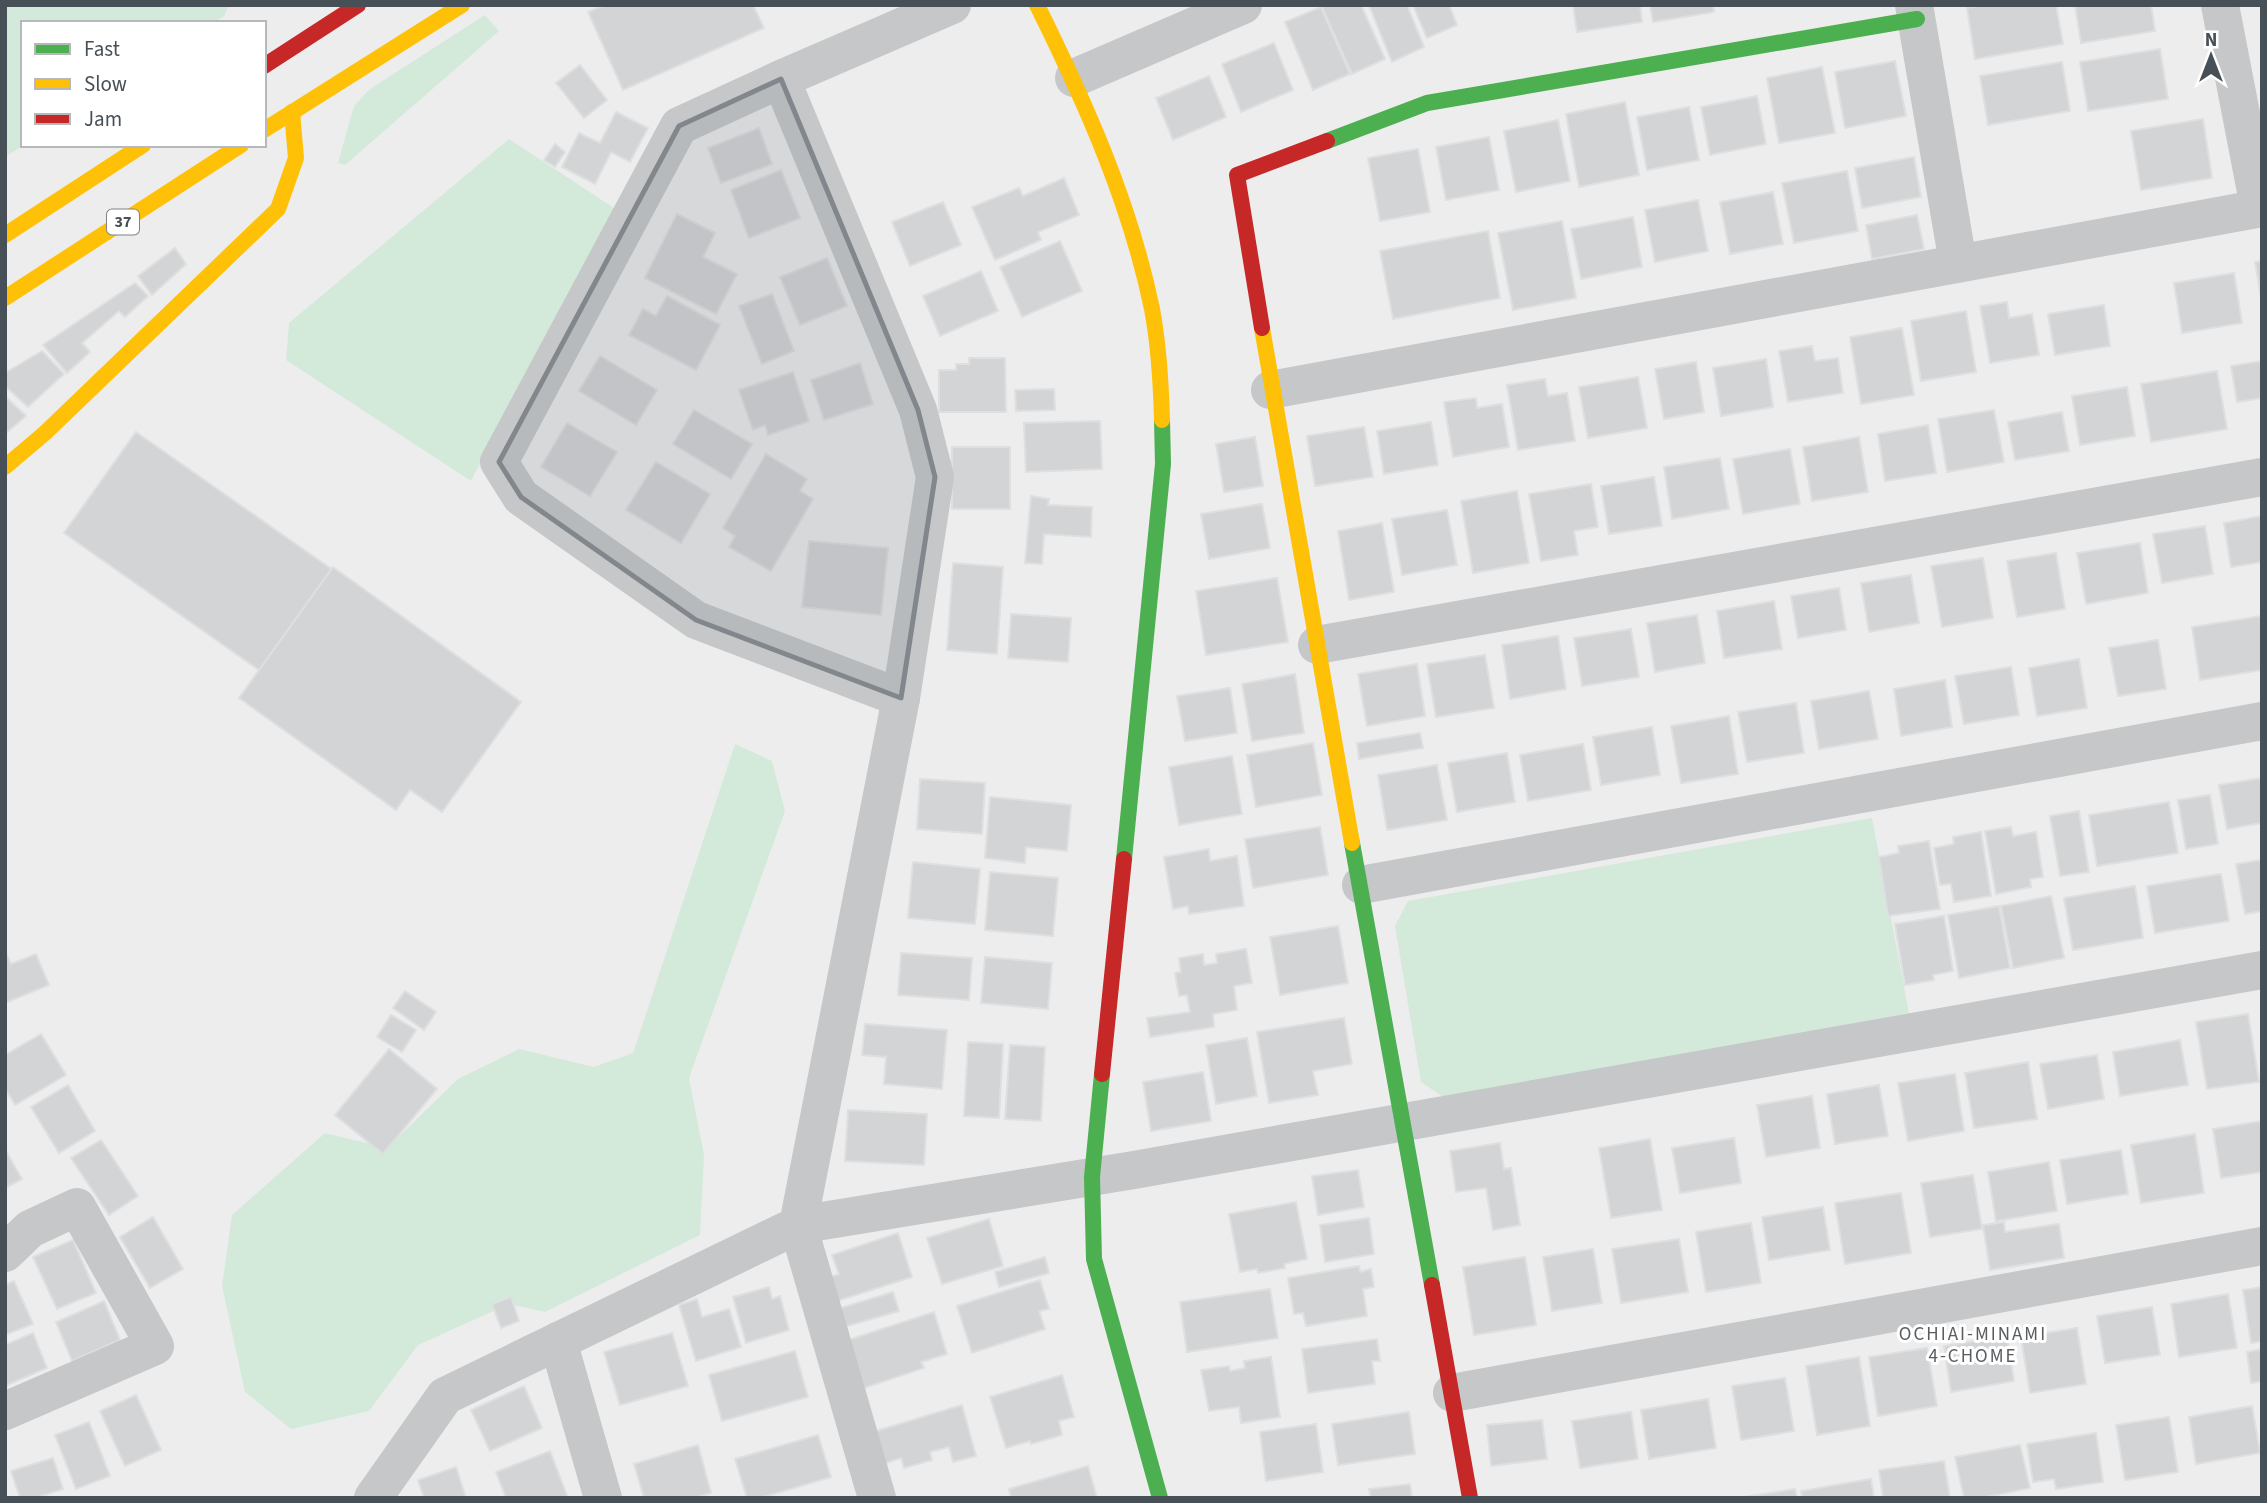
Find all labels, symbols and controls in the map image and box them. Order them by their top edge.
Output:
legend [21,21,266,147]
north arrow [2176,21,2246,91]
text: N [2205,27,2217,54]
text: Fast [84,34,120,64]
text: Slow [84,69,127,99]
text: Jam [84,104,122,134]
road number: 37 [107,210,139,234]
district label: OCHIAI-MINAMI 4-CHOME [1899,1321,2047,1370]

